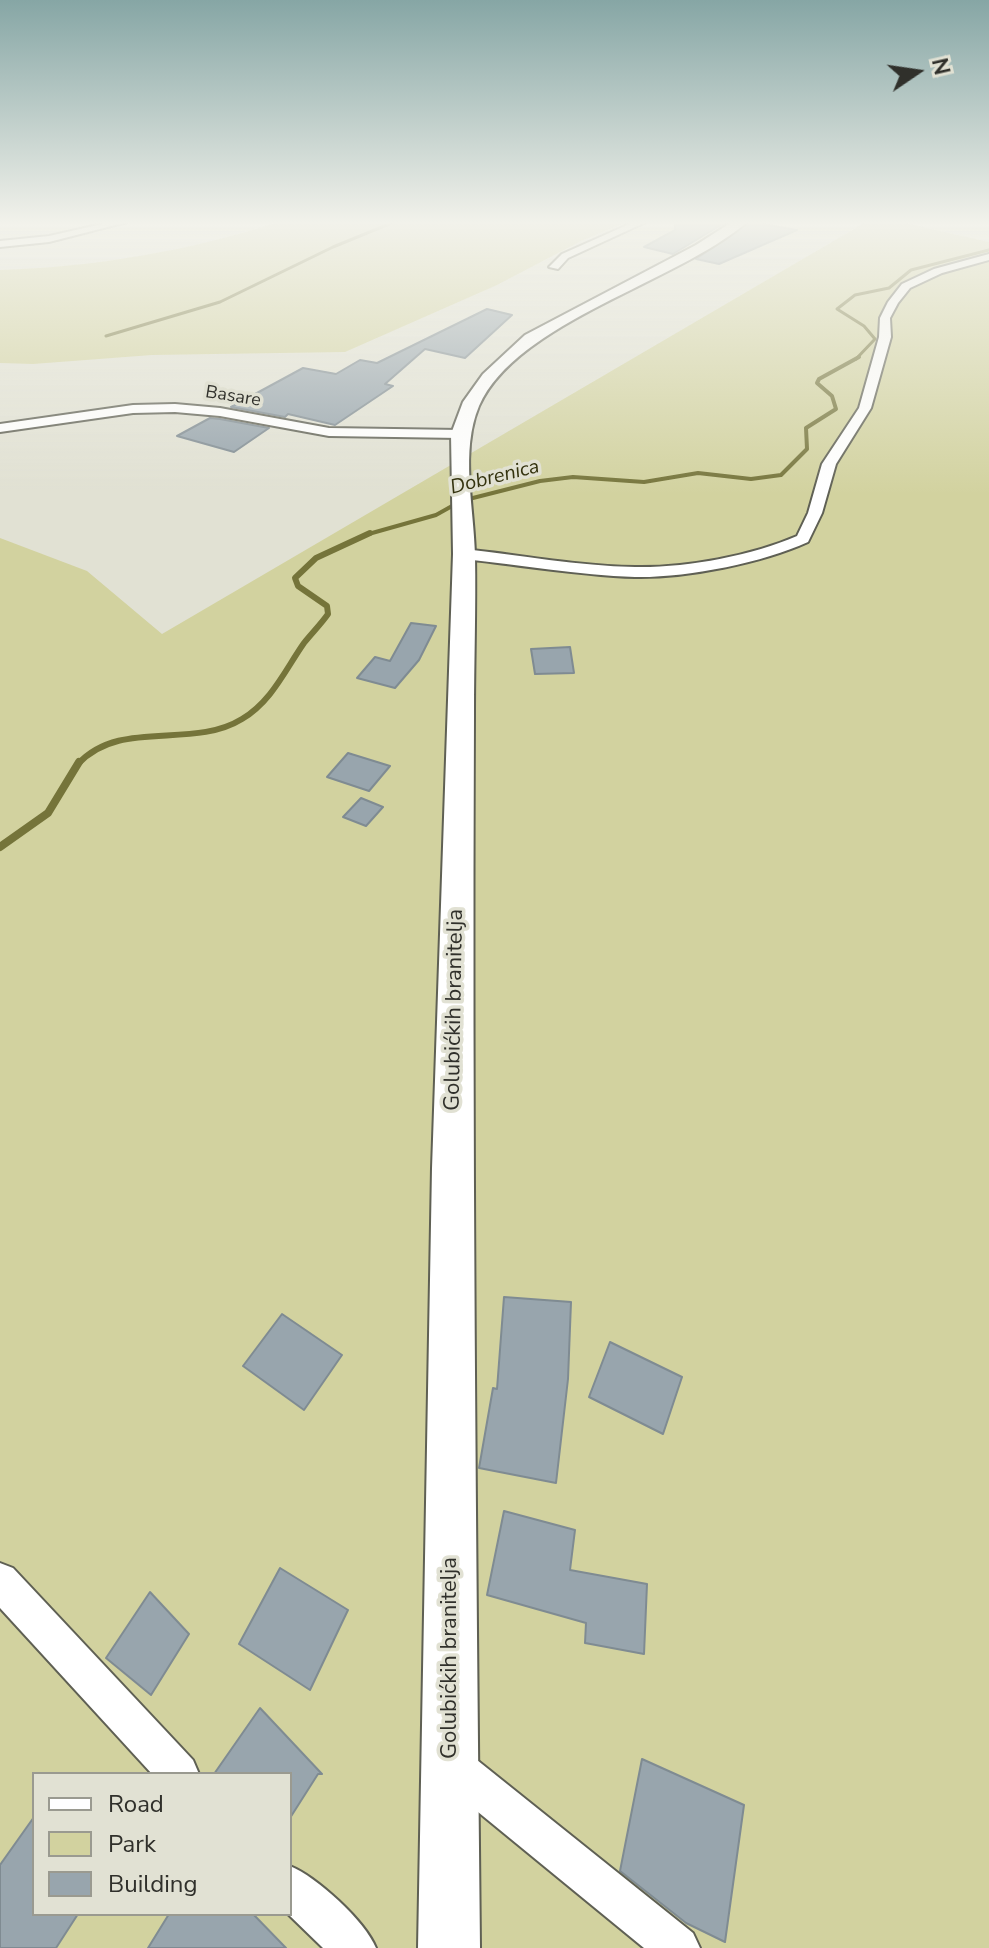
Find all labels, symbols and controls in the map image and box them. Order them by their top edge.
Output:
north arrow [877,32,957,112]
text: N [924,55,957,78]
street label: Basare [204,382,262,412]
water label: Dobrenica [448,455,542,501]
street label: Golubićkih branitelja [440,909,470,1111]
street label: Golubićkih branitelja [438,1557,464,1759]
legend [32,1772,292,1916]
text: Road [108,1788,164,1820]
text: Park [108,1828,156,1860]
text: Building [108,1868,198,1900]

